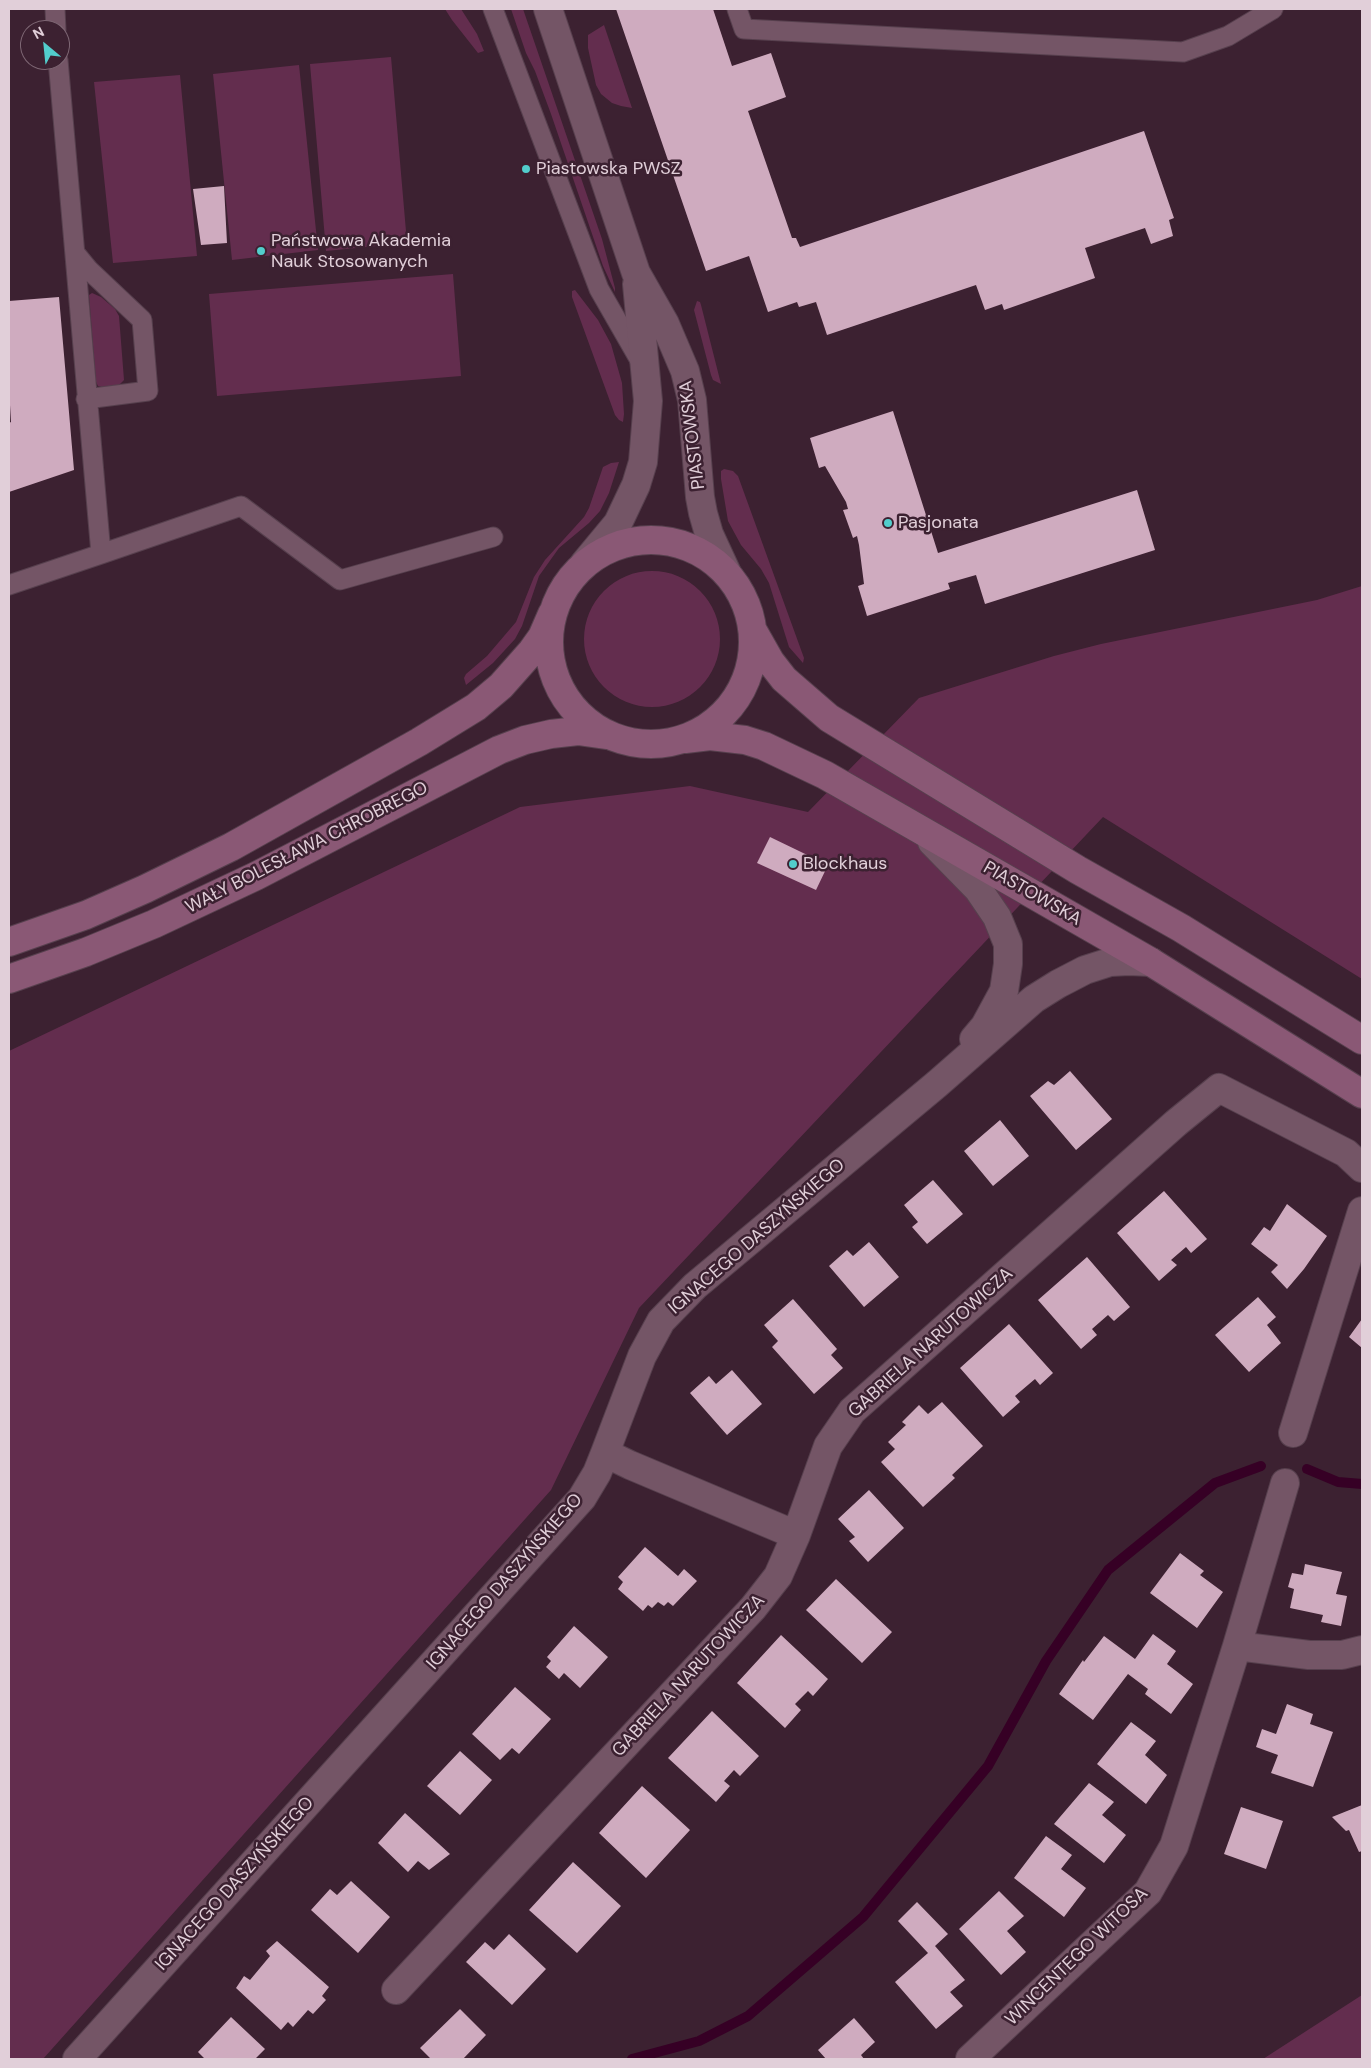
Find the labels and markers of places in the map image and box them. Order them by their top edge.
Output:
place label: Piastowska PWSZ [536,158,680,180]
marker: Piastowska PWSZ [520,163,532,175]
place label: Państwowa Akademia Nauk Stosowanych [271,230,451,272]
marker: Państwowa Akademia Nauk Stosowanych [255,245,267,257]
place label: Pasjonata [898,512,979,534]
marker: Pasjonata [882,517,894,529]
place label: Blockhaus [803,853,887,875]
marker: Blockhaus [787,858,799,870]

